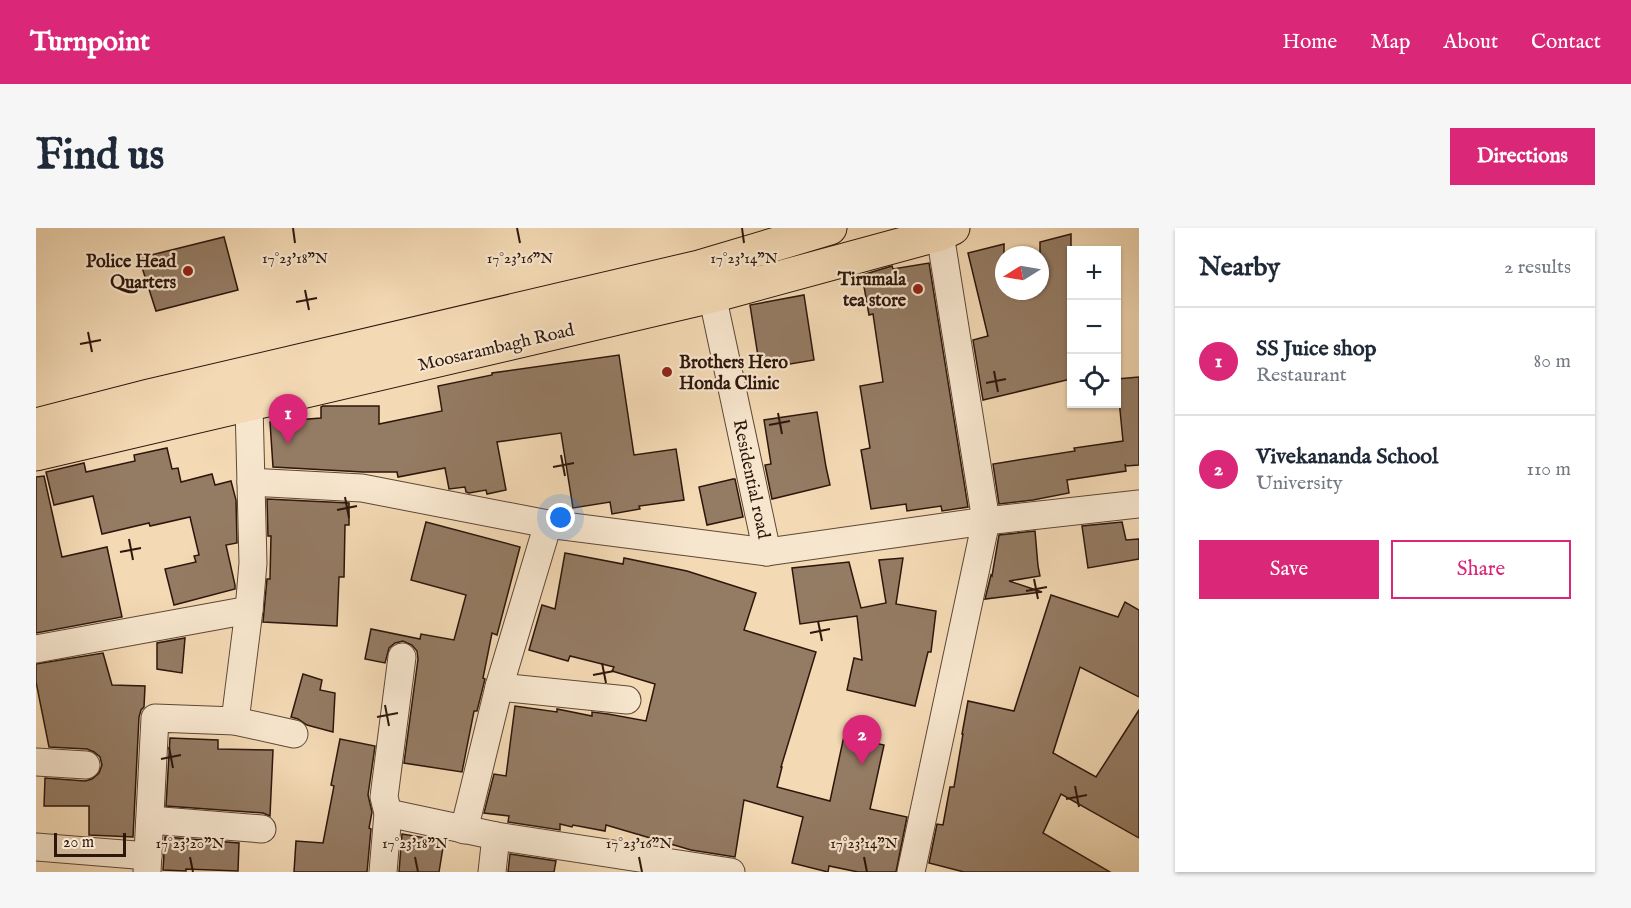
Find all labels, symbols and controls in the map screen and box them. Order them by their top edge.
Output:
text: Turnpoint [30,25,150,60]
text: Home [1282,29,1337,56]
text: Map [1370,29,1410,56]
text: About [1443,29,1498,56]
text: Contact [1531,29,1601,56]
button: Directions [1450,128,1595,185]
text: Find us [36,130,164,183]
north arrow [995,246,1049,300]
map controls [1067,246,1121,408]
button: + [1067,246,1121,300]
text: 17°23'18"N [262,249,328,268]
text: 17°23'16"N [487,249,553,268]
text: 17°23'14"N [710,249,778,268]
place label: Police Head Quarters [86,251,177,295]
text: Nearby [1199,251,1280,284]
text: 2 results [1504,255,1571,280]
marker: Police Head Quarters [181,264,195,278]
place label: Tirumala tea store [837,269,907,313]
marker: Tirumala tea store [911,282,925,296]
button: − [1067,300,1121,354]
street label: Moosarambagh Road [416,319,577,378]
text: SS Juice shop [1256,335,1376,363]
text: 1 [1215,349,1222,374]
text: 80 m [1534,349,1571,374]
place label: Brothers Hero Honda Clinic [679,352,788,396]
button: locate [1067,354,1121,408]
text: Restaurant [1256,363,1347,388]
marker: Brothers Hero Honda Clinic [660,365,674,379]
pin: 1 [268,394,308,444]
street label: Residential road [727,417,775,542]
text: Vivekananda School [1256,443,1438,471]
text: 2 [1214,457,1223,482]
text: 110 m [1527,457,1571,482]
text: University [1256,471,1343,496]
your location [546,503,575,532]
button: Save [1199,540,1379,599]
button: Share [1391,540,1571,599]
pin: 2 [842,716,882,765]
scale bar [54,830,126,858]
text: 20 m [63,833,94,853]
text: 17°23'20"N [156,834,225,853]
text: 17°23'18"N [382,834,448,853]
text: 17°23'16"N [606,834,672,853]
text: 17°23'14"N [830,834,898,853]

